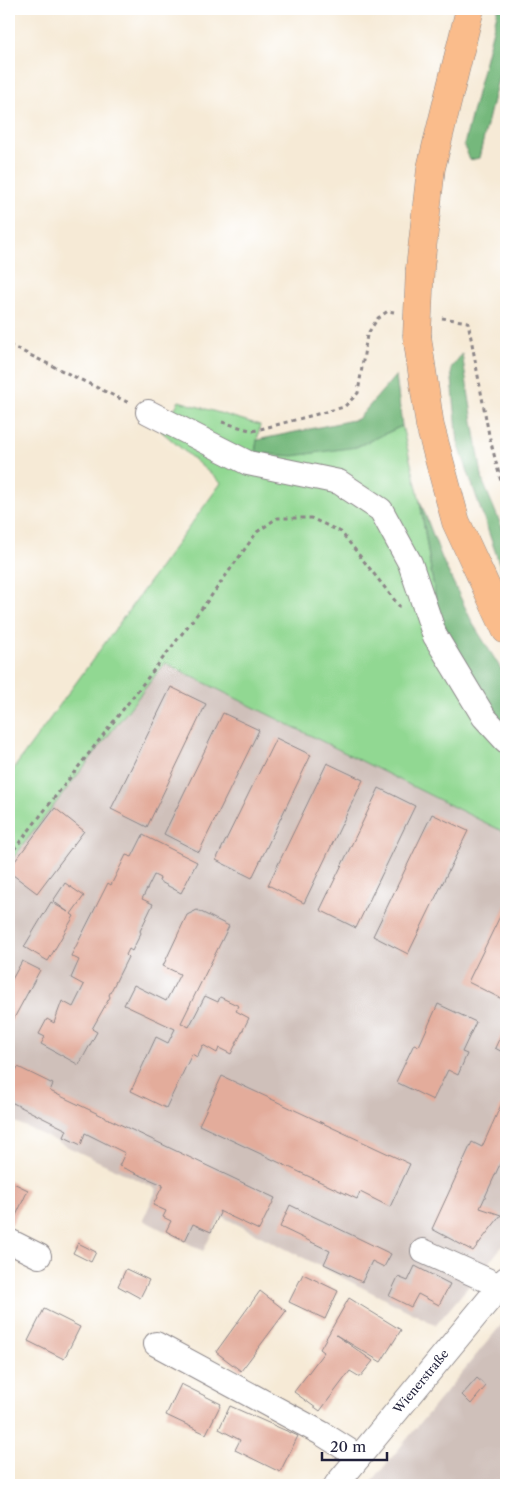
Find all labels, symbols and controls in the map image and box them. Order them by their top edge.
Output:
street label: Wienerstraße [389,1346,452,1417]
scale bar [322,1429,388,1461]
text: 20 m [330,1437,366,1456]

